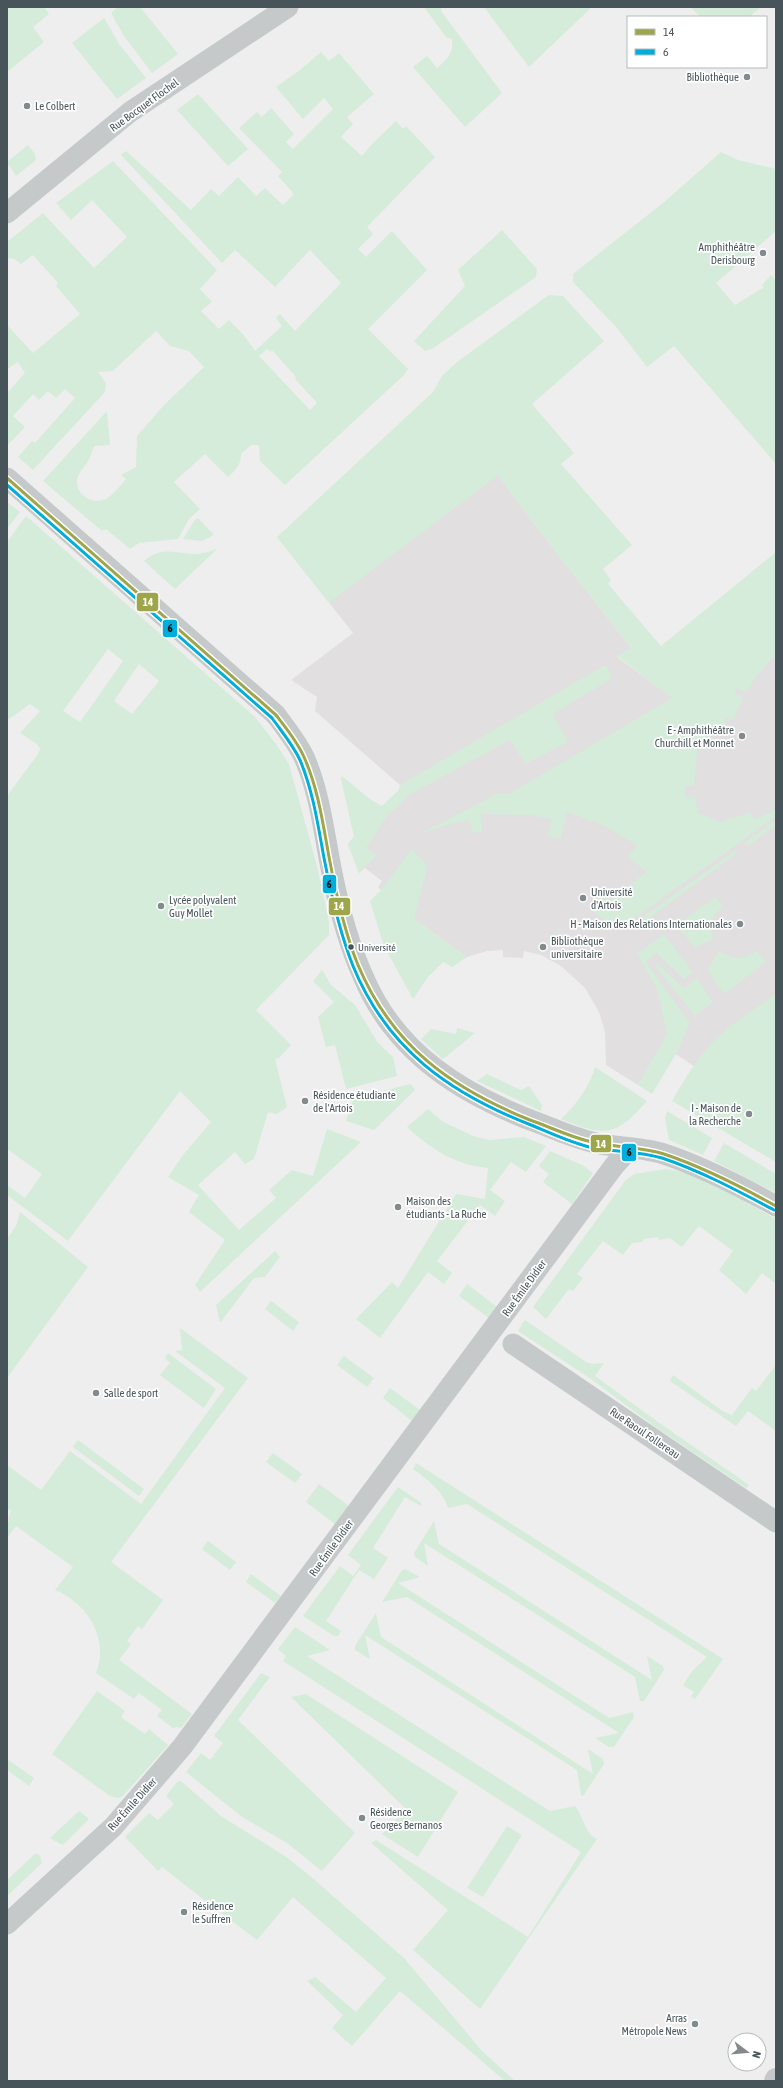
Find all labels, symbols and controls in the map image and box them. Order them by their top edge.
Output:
legend [627,16,767,68]
text: 14 [663,25,675,39]
text: 6 [663,45,669,59]
place label: Bibliothèque [686,71,739,83]
marker: Bibliothèque [742,72,752,82]
street label: Rue Bocquet Flochel [107,76,181,134]
place label: Le Colbert [35,100,75,112]
marker: Le Colbert [22,101,32,111]
place label: Amphithéâtre Derisbourg [699,241,755,266]
marker: Amphithéâtre Derisbourg [758,248,768,258]
line badge: 14 [136,592,159,612]
text: 14 [143,596,153,608]
line badge: 6 [162,619,178,638]
text: 6 [167,622,173,634]
place label: E - Amphithéâtre Churchill et Monnet [655,724,734,749]
marker: E - Amphithéâtre Churchill et Monnet [737,731,747,741]
line badge: 6 [322,874,337,894]
text: 6 [326,878,332,890]
place label: Université d'Artois [591,886,632,911]
marker: Université d'Artois [578,893,588,903]
place label: Lycée polyvalent Guy Mollet [169,894,236,919]
line badge: 14 [328,897,351,916]
text: 14 [334,900,344,912]
marker: Lycée polyvalent Guy Mollet [156,901,166,911]
place label: H - Maison des Relations Internationales [570,918,732,930]
marker: H - Maison des Relations Internationales [735,919,745,929]
place label: Bibliothèque universitaire [551,935,604,960]
marker: Université [346,942,356,952]
place label: Université [358,942,396,953]
marker: Bibliothèque universitaire [538,942,548,952]
place label: Résidence étudiante de l'Artois [313,1089,396,1114]
marker: Résidence étudiante de l'Artois [300,1096,310,1106]
place label: I - Maison de la Recherche [689,1102,741,1127]
marker: I - Maison de la Recherche [744,1109,754,1119]
line badge: 14 [590,1134,612,1153]
text: 14 [596,1138,606,1150]
line badge: 6 [621,1143,637,1162]
text: 6 [626,1146,632,1158]
place label: Maison des étudiants - La Ruche [406,1195,487,1220]
marker: Maison des étudiants - La Ruche [393,1202,403,1212]
street label: Rue Émile Didier [500,1257,549,1318]
place label: Salle de sport [104,1387,158,1399]
marker: Salle de sport [91,1388,101,1398]
street label: Rue Raoul Follereau [608,1405,682,1461]
street label: Rue Émile Didier [307,1517,356,1578]
street label: Rue Émile Didier [105,1775,159,1833]
place label: Résidence Georges Bernanos [370,1806,442,1831]
marker: Résidence Georges Bernanos [357,1813,367,1823]
place label: Résidence le Suffren [192,1900,234,1925]
marker: Résidence le Suffren [179,1907,189,1917]
place label: Arras Métropole News [622,2012,687,2037]
marker: Arras Métropole News [690,2019,700,2029]
north arrow [727,2032,767,2072]
text: N [750,2050,763,2060]

